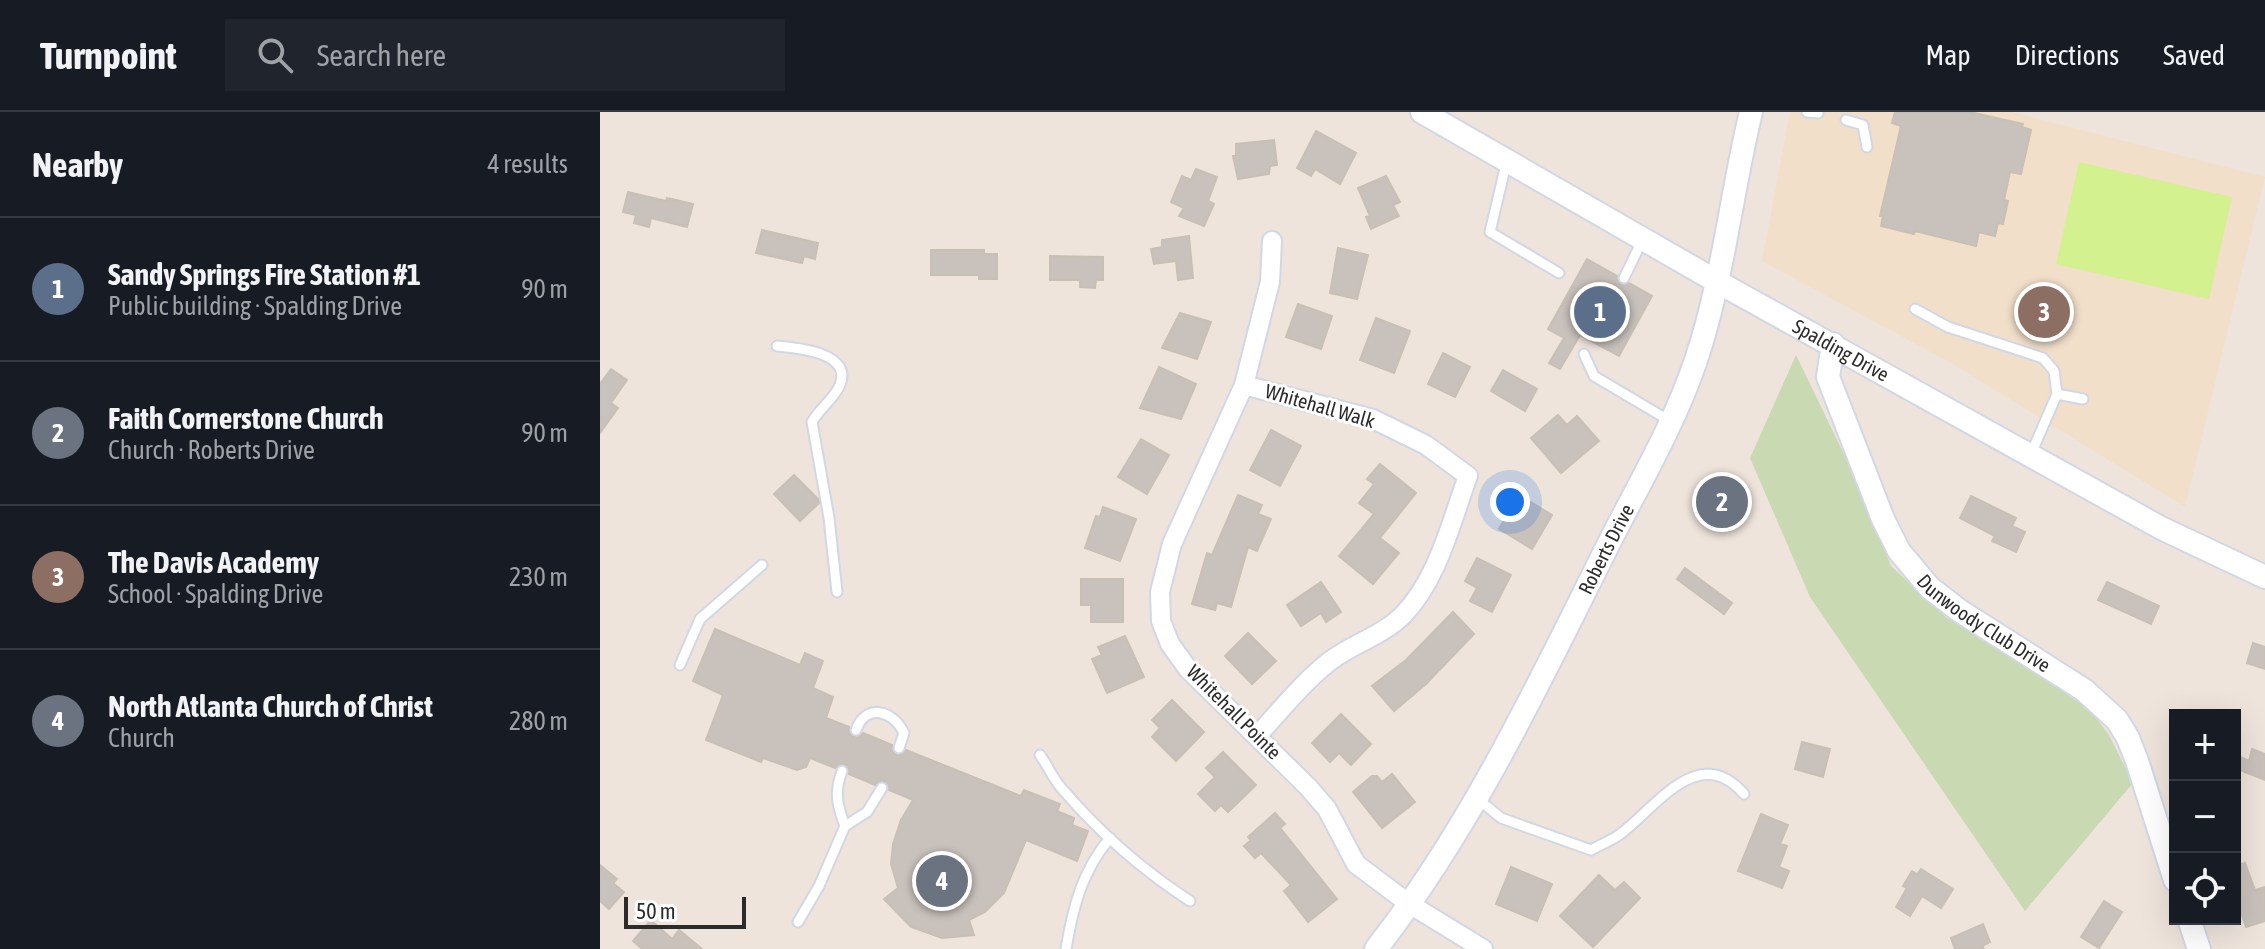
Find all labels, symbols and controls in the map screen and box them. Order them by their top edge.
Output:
search box [225,19,785,91]
icon: search [253,33,297,77]
text: Turnpoint [40,34,177,77]
text: Search here [317,38,446,72]
text: Map [1926,39,1971,71]
text: Directions [2015,39,2119,71]
text: Saved [2163,39,2225,71]
text: Nearby [32,145,123,184]
text: 4 results [487,149,568,179]
text: Sandy Springs Fire Station #1 [108,257,421,291]
text: 1 [52,274,64,304]
text: 90 m [521,274,568,304]
pin: 1 [1574,282,1626,342]
pin: 3 [2018,282,2070,342]
text: Public building · Spalding Drive [108,291,402,321]
street label: Spalding Drive [1789,314,1893,386]
street label: Whitehall Walk [1263,379,1378,432]
text: Faith Cornerstone Church [108,401,383,435]
text: 2 [52,418,64,448]
text: 90 m [521,418,568,448]
text: Church · Roberts Drive [108,435,315,465]
pin: 2 [1696,472,1748,532]
your location [1490,482,1530,522]
street label: Roberts Drive [1573,500,1638,598]
text: The Davis Academy [108,545,319,579]
text: 3 [52,562,64,592]
text: 230 m [509,562,568,592]
street label: Dunwoody Club Drive [1913,570,2055,677]
text: School · Spalding Drive [108,579,323,609]
street label: Whitehall Pointe [1182,660,1286,764]
text: North Atlanta Church of Christ [108,689,433,723]
text: 4 [52,706,64,736]
text: 280 m [509,706,568,736]
map controls [2169,709,2241,925]
button: + [2169,709,2241,781]
text: Church [108,723,175,753]
button: − [2169,781,2241,853]
pin: 4 [916,851,968,911]
button: locate [2169,853,2241,925]
scale bar [624,893,746,929]
text: 50 m [636,898,676,924]

